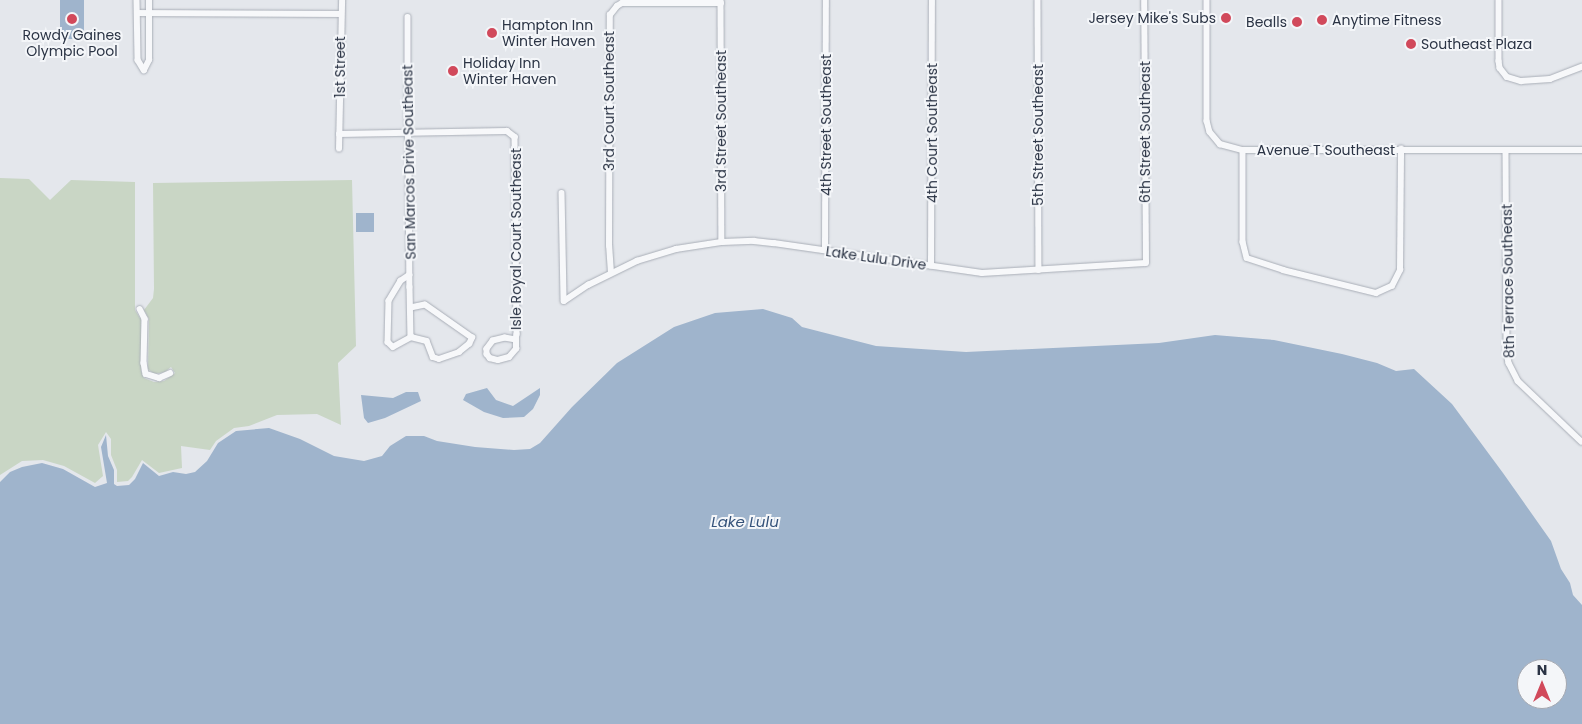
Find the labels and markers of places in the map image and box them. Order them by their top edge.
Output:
place label: Jersey Mike's Subs [1088,10,1216,26]
marker: Jersey Mike's Subs [1220,12,1232,24]
place label: Anytime Fitness [1332,12,1442,28]
marker: Rowdy Gaines Olympic Pool [66,13,78,25]
place label: Bealls [1246,14,1287,30]
marker: Anytime Fitness [1316,14,1328,26]
marker: Bealls [1291,16,1303,28]
place label: Hampton Inn Winter Haven [502,17,595,49]
place label: Rowdy Gaines Olympic Pool [23,27,121,59]
marker: Hampton Inn Winter Haven [486,27,498,39]
place label: Southeast Plaza [1421,36,1532,52]
marker: Southeast Plaza [1405,38,1417,50]
place label: Holiday Inn Winter Haven [463,55,556,88]
marker: Holiday Inn Winter Haven [447,65,459,77]

